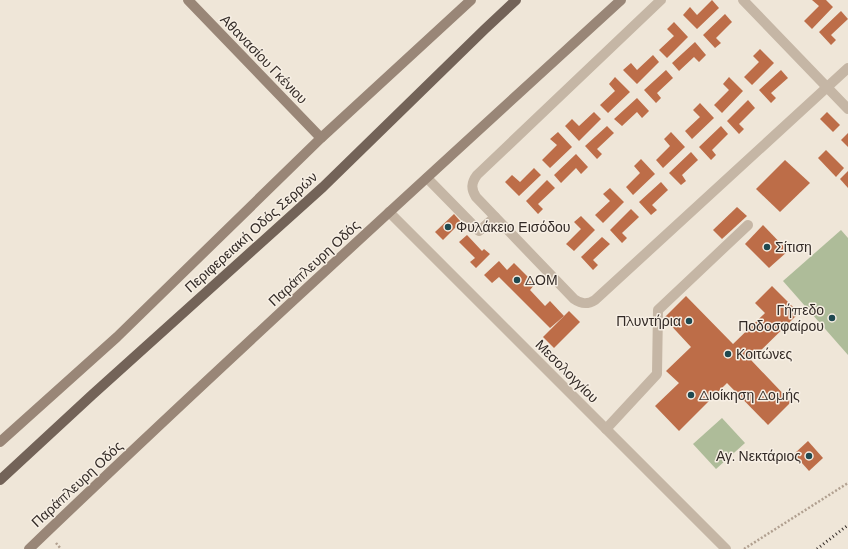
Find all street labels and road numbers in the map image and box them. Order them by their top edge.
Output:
street label: Αθανασίου Γκένιου [217,10,311,108]
street label: Περιφερειακή Οδός Σερρών [181,168,321,296]
street label: Παράπλευρη Οδός [265,216,364,310]
street label: Μεσολογγίου [532,336,602,406]
street label: Παράπλευρη Οδός [28,437,127,531]

